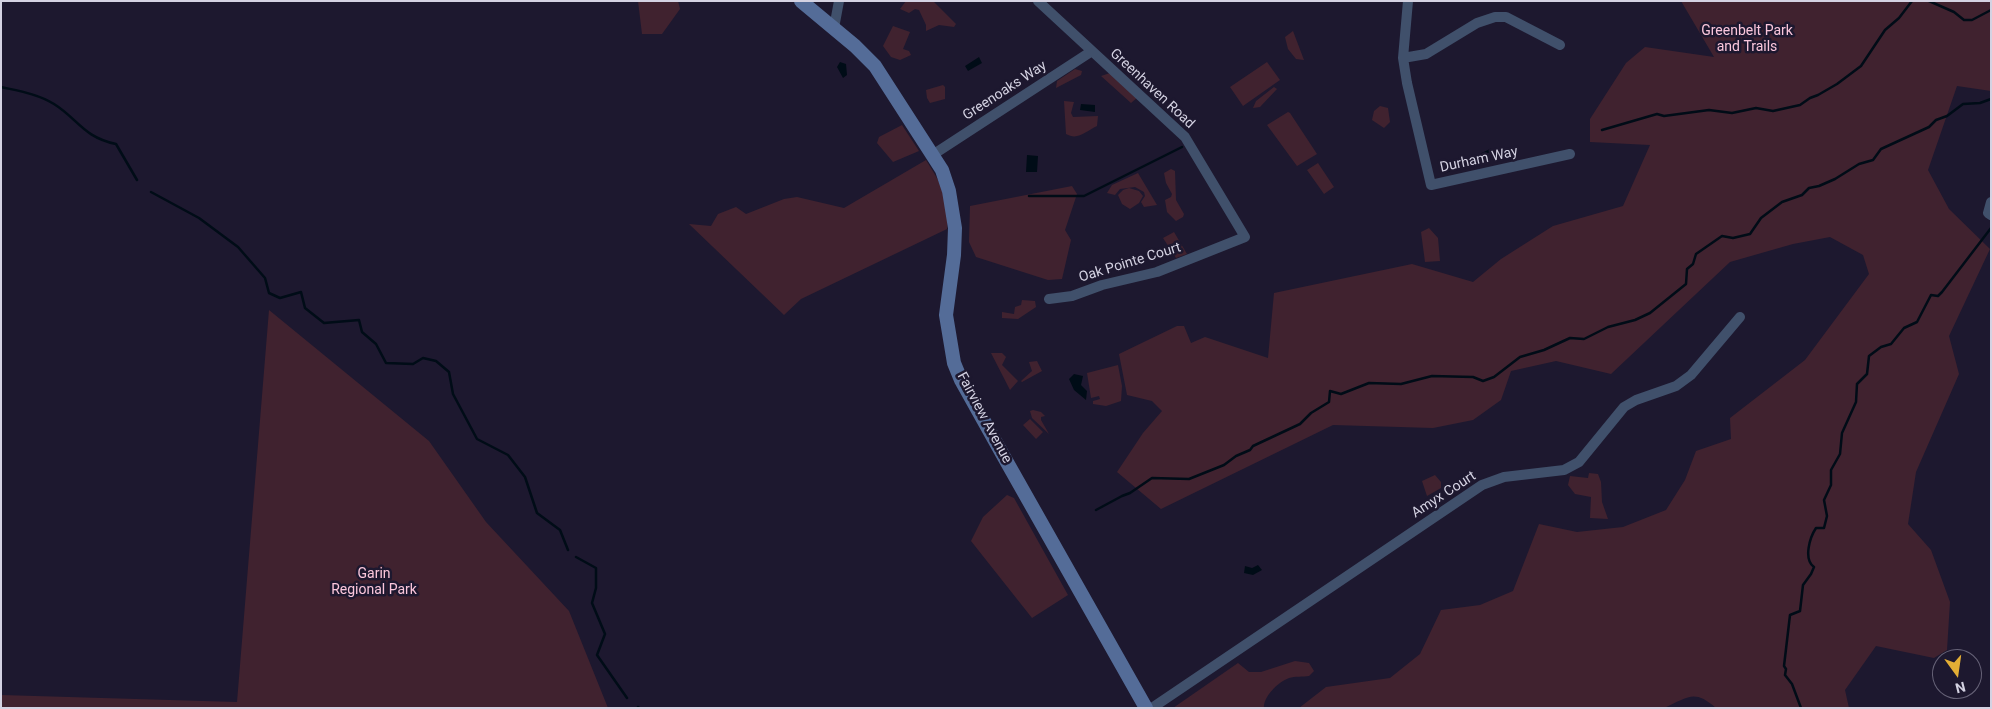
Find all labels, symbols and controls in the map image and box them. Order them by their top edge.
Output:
park label: Greenbelt Park and Trails [1701,23,1793,56]
street label: Greenhaven Road [1106,46,1198,132]
street label: Greenoaks Way [960,58,1050,124]
street label: Durham Way [1439,144,1519,176]
street label: Oak Pointe Court [1077,240,1183,286]
street label: Fairview Avenue [953,370,1015,466]
street label: Amyx Court [1409,468,1479,522]
park label: Garin Regional Park [331,566,417,598]
north arrow [1932,649,1982,699]
text: N [1954,679,1967,697]

